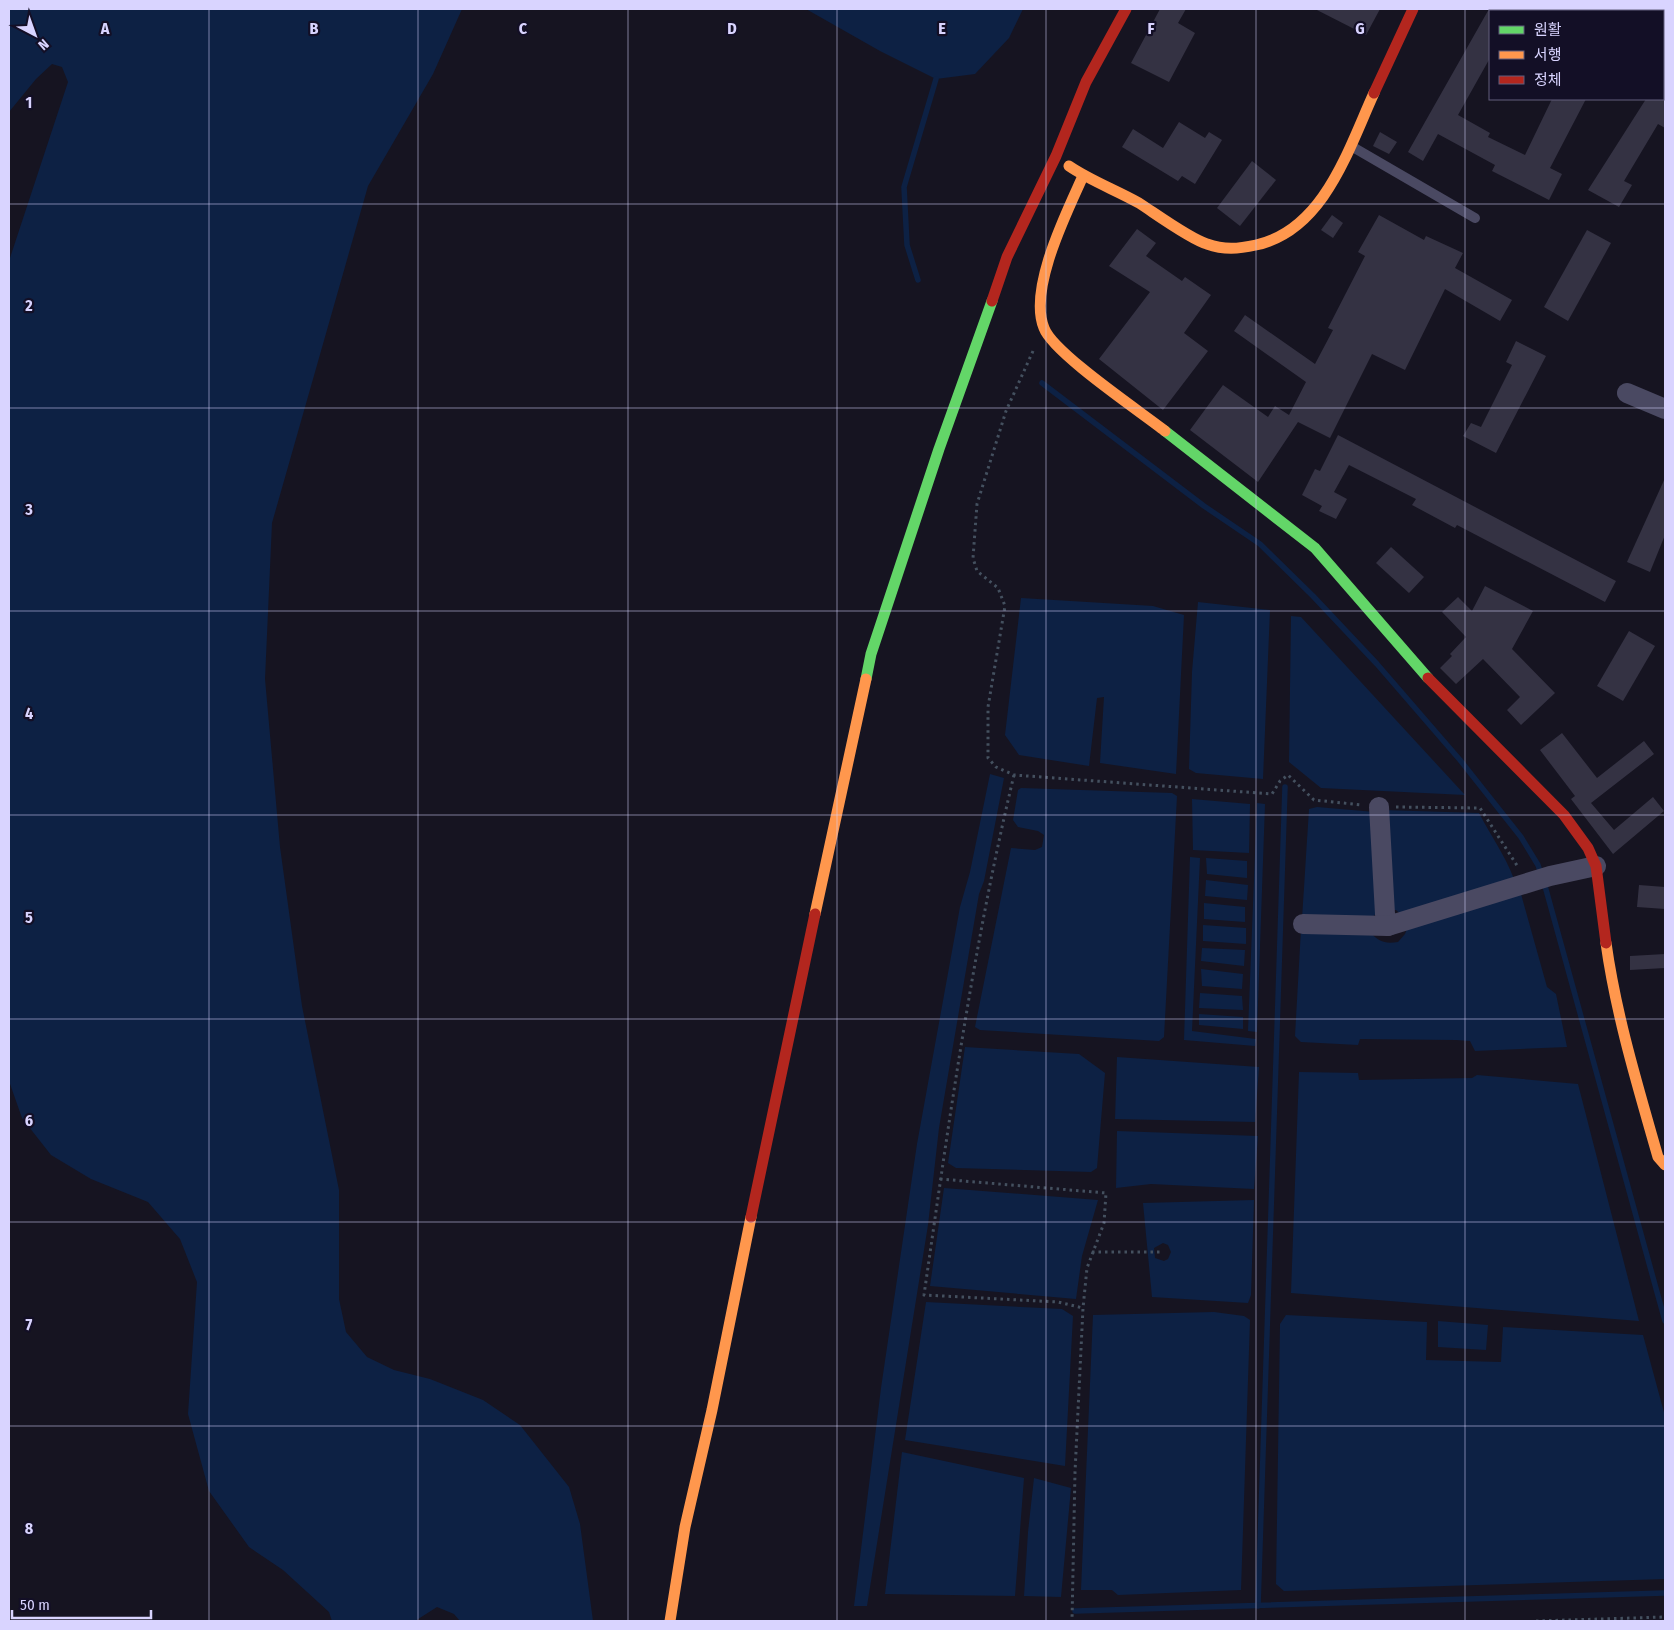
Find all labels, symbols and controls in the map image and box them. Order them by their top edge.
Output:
north arrow [10,10,60,60]
legend [1489,10,1664,100]
text: A [100,19,110,38]
text: B [310,19,319,38]
text: C [519,19,528,38]
text: D [727,19,737,38]
text: E [938,19,946,38]
text: F [1147,19,1155,38]
text: G [1355,19,1365,38]
text: 원활 [1534,21,1562,39]
text: N [34,35,52,54]
text: 서행 [1534,46,1562,64]
text: 정체 [1534,71,1562,89]
text: 1 [26,93,32,112]
text: 2 [24,296,33,315]
text: 3 [24,500,33,519]
text: 4 [25,704,33,723]
text: 5 [25,908,33,927]
text: 6 [25,1111,33,1130]
text: 7 [26,1315,33,1334]
text: 8 [25,1519,34,1538]
scale bar [12,1588,151,1620]
text: 50 m [20,1596,50,1614]

